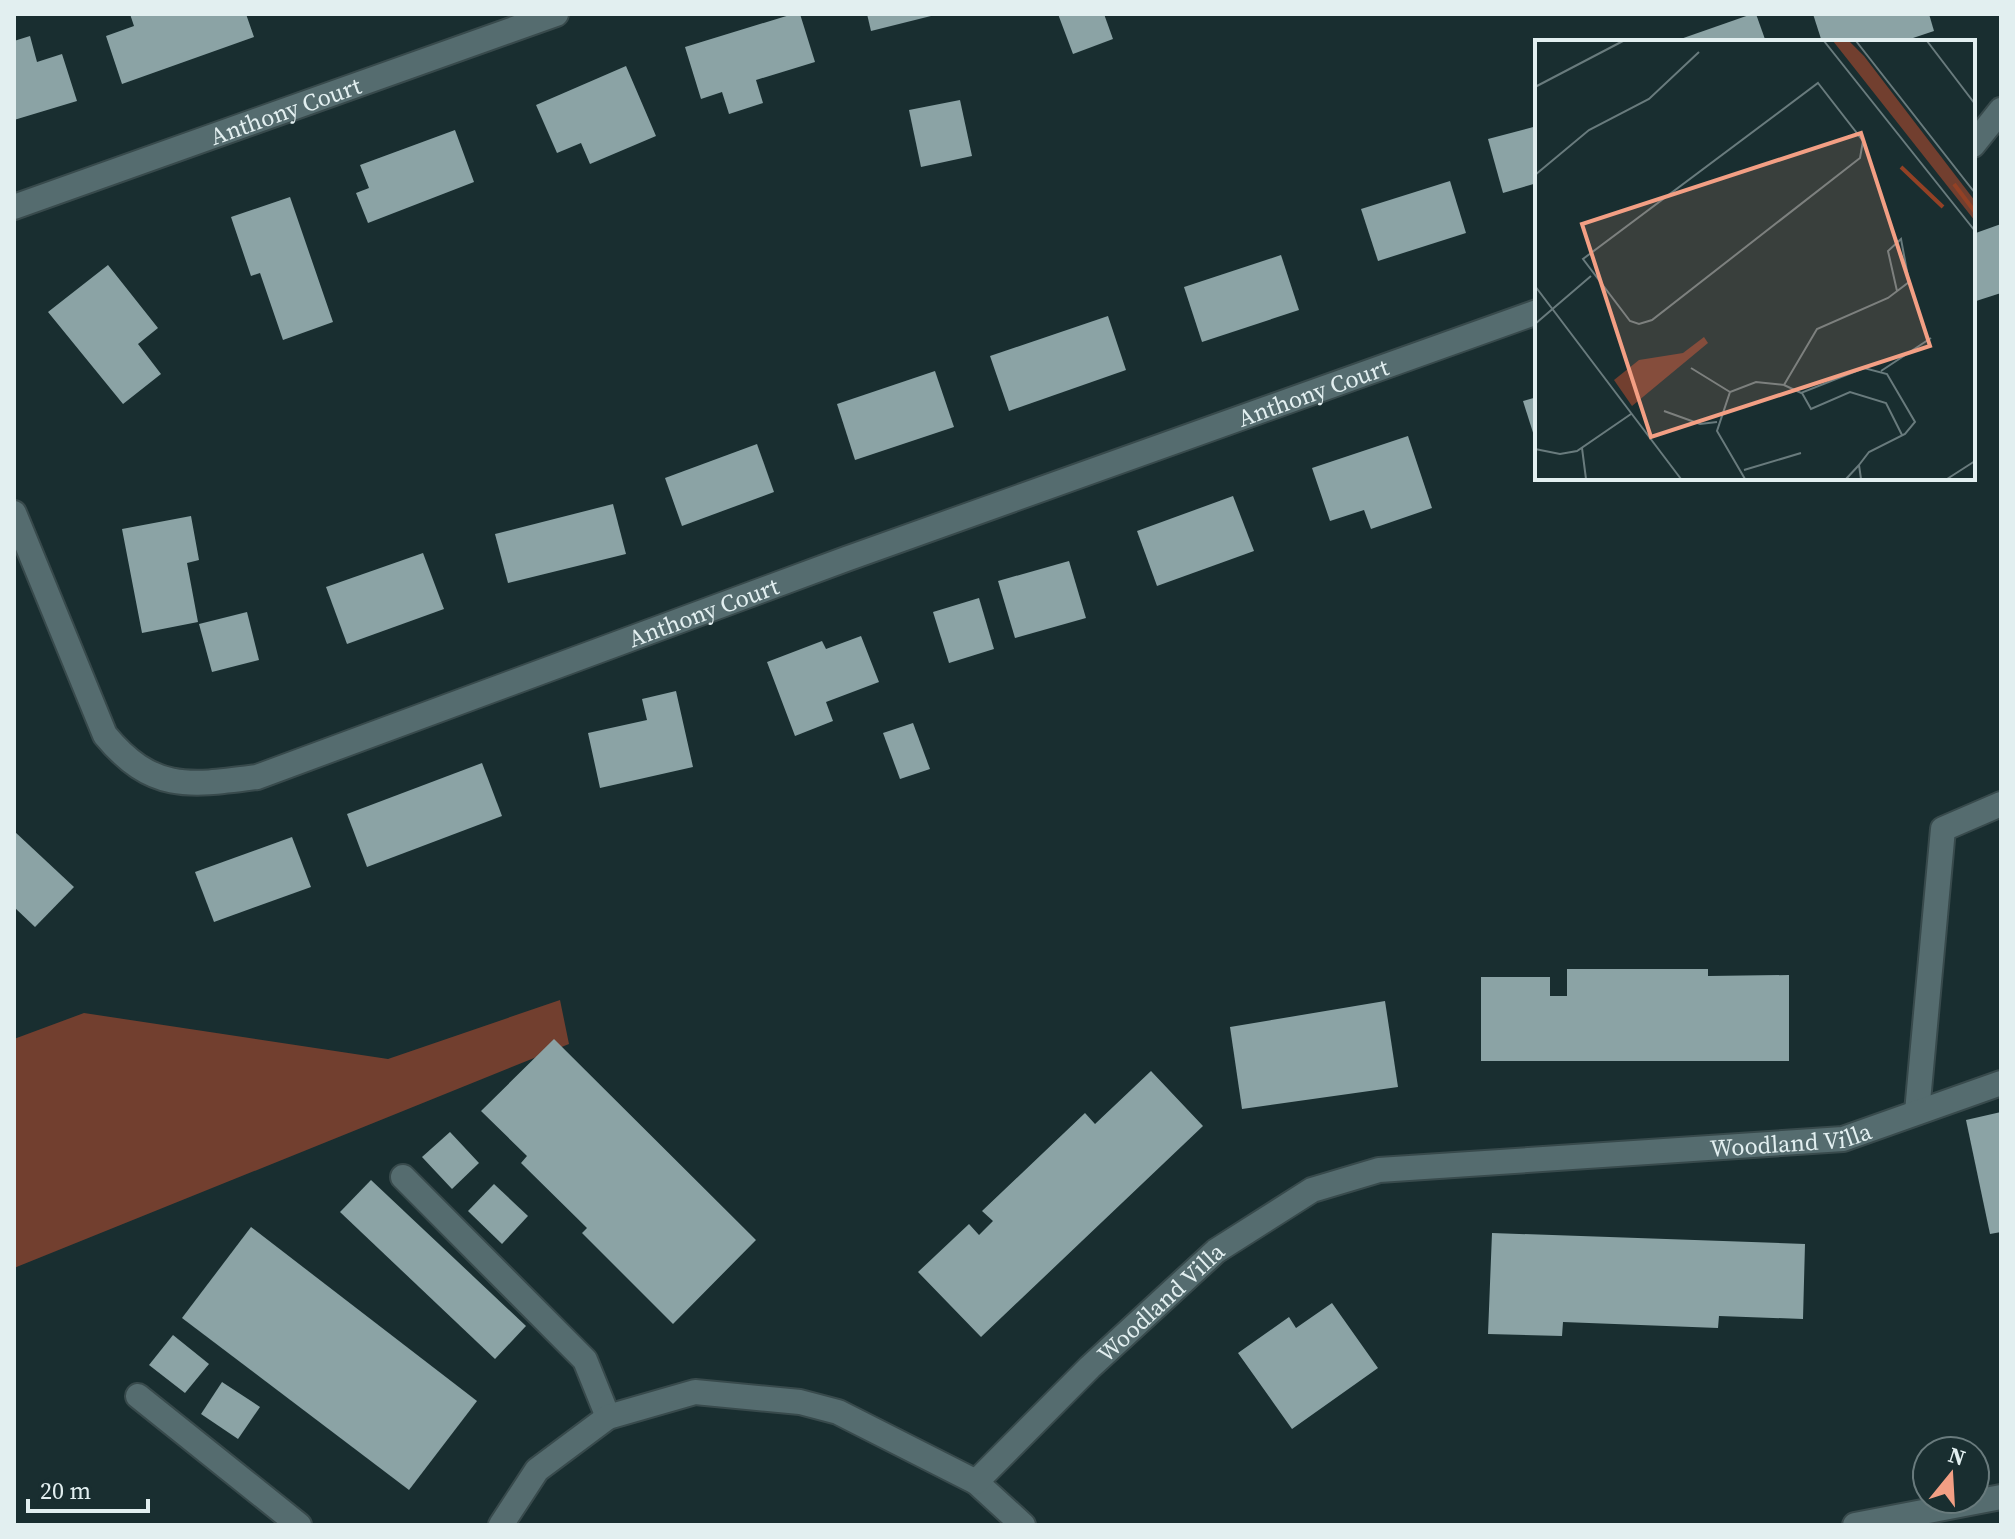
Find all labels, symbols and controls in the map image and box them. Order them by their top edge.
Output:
inset map [1535,40,1975,480]
street label: Anthony Court [205,68,365,152]
street label: Anthony Court [1233,350,1393,434]
street label: Anthony Court [624,569,783,655]
street label: Woodland Villa [1709,1114,1877,1164]
street label: Woodland Villa [1090,1235,1232,1369]
north arrow [1911,1435,1991,1515]
text: N [1945,1439,1969,1473]
scale bar [28,1463,148,1513]
text: 20 m [40,1474,91,1507]

